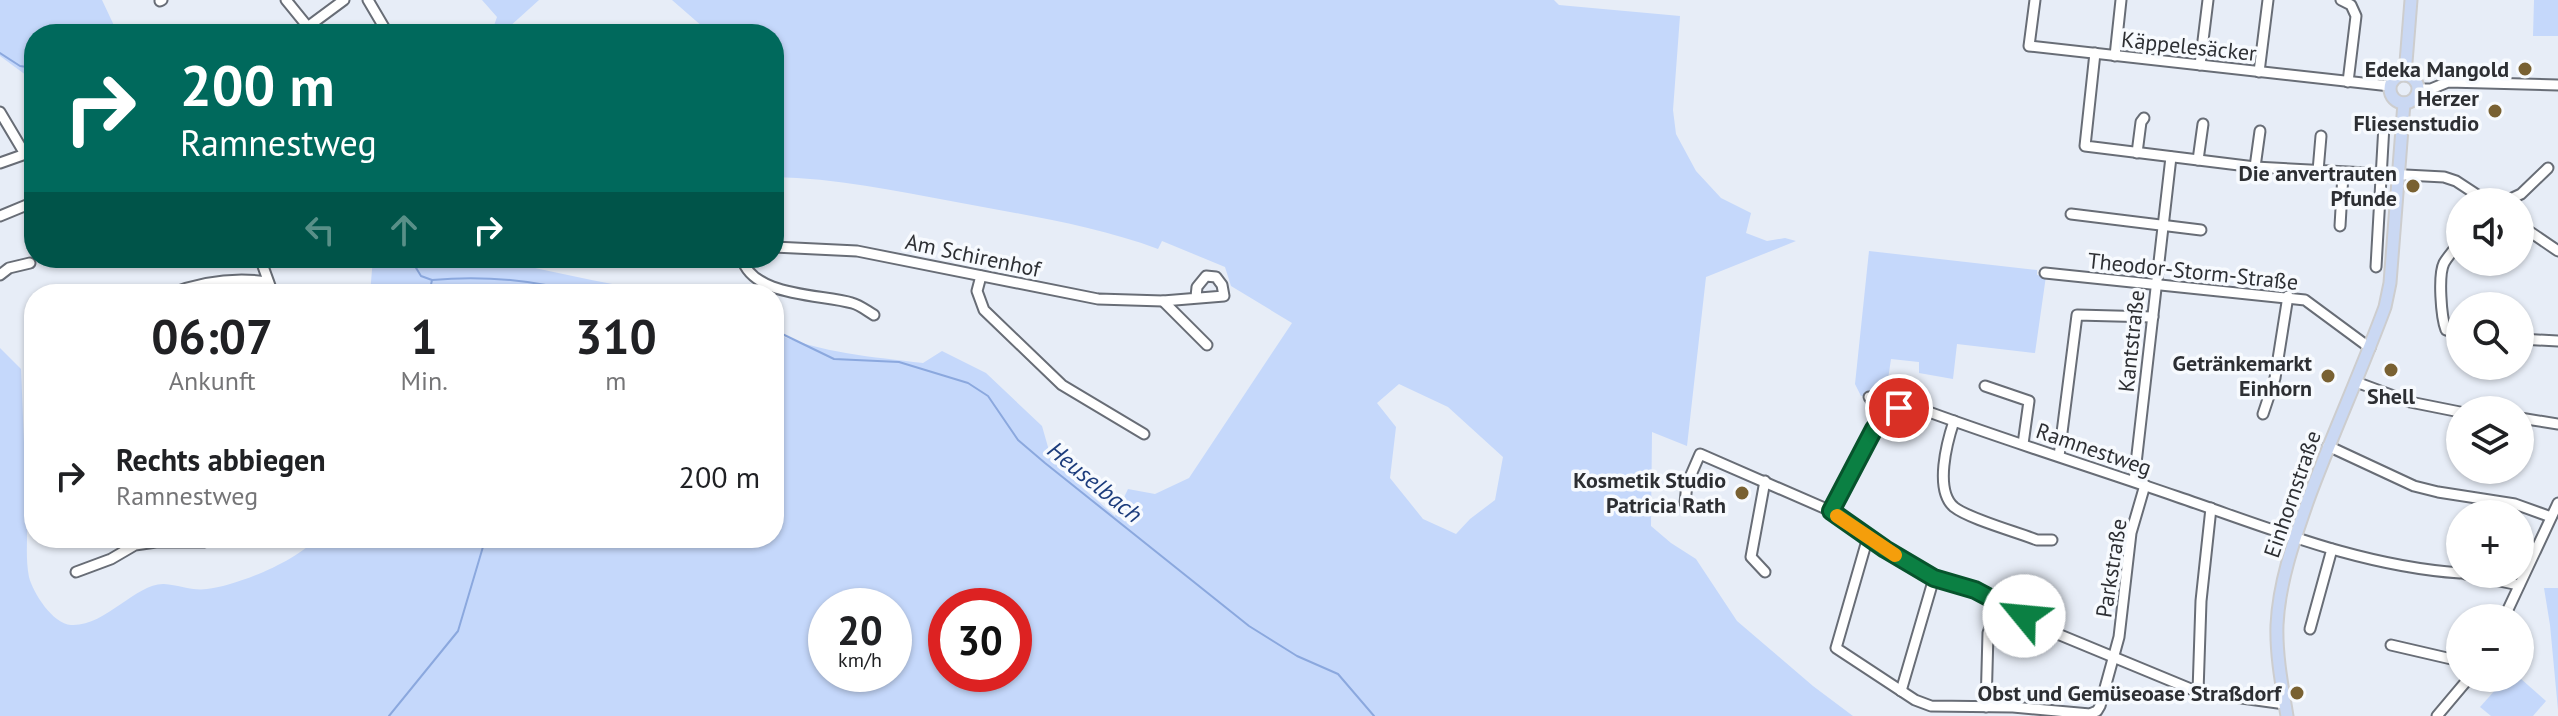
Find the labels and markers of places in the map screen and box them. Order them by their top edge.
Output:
place label: Edeka Mangold [2365,55,2509,83]
marker: Edeka Mangold [2516,60,2534,78]
place label: Herzer Fliesenstudio [2353,84,2479,137]
marker: Herzer Fliesenstudio [2486,102,2504,120]
place label: Die anvertrauten Pfunde [2238,159,2397,212]
marker: Die anvertrauten Pfunde [2404,177,2422,195]
place label: Getränkemarkt Einhorn [2173,349,2312,402]
marker: Shell [2382,361,2400,379]
marker: Getränkemarkt Einhorn [2319,367,2337,385]
pin [1865,374,1933,442]
place label: Shell [2367,382,2415,410]
place label: Kosmetik Studio Patricia Rath [1573,466,1726,519]
marker: Kosmetik Studio Patricia Rath [1733,484,1751,502]
place label: Obst und Gemüseoase Straßdorf [1977,679,2283,707]
marker: Obst und Gemüseoase Straßdorf [2288,684,2306,702]

